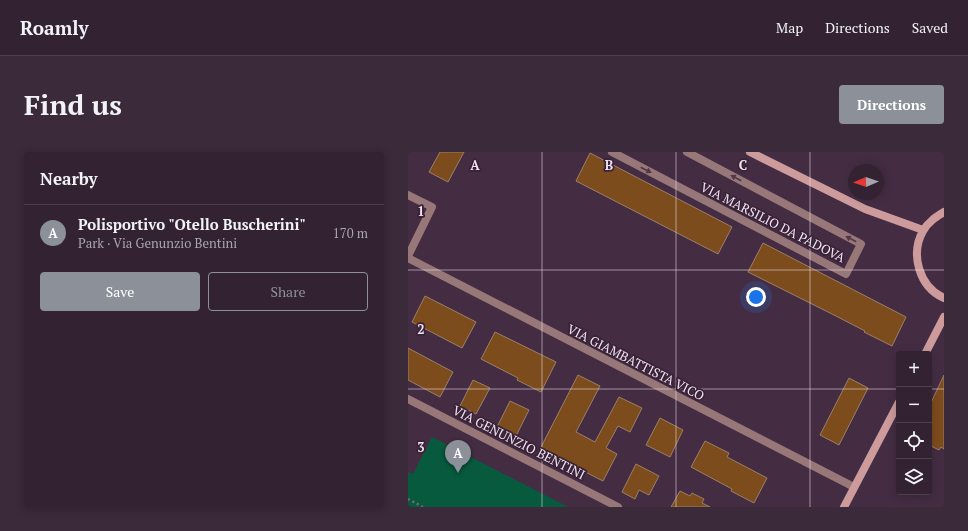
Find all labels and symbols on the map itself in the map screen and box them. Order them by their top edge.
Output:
text: A [470,156,480,174]
text: B [605,156,613,174]
text: C [739,156,747,174]
north arrow [848,164,884,200]
one-way arrow [641,167,652,173]
one-way arrow [730,175,742,181]
street label: VIA MARSILIO DA PADOVA [697,178,849,266]
text: 1 [417,202,425,220]
one-way arrow [845,235,857,242]
your location [746,287,766,307]
street label: VIA GIAMBATTISTA VICO [564,319,708,405]
text: 2 [417,320,425,338]
street label: VIA GENUNZIO BENTINI [450,402,588,482]
text: 3 [417,438,425,456]
pin: A [445,440,471,473]

